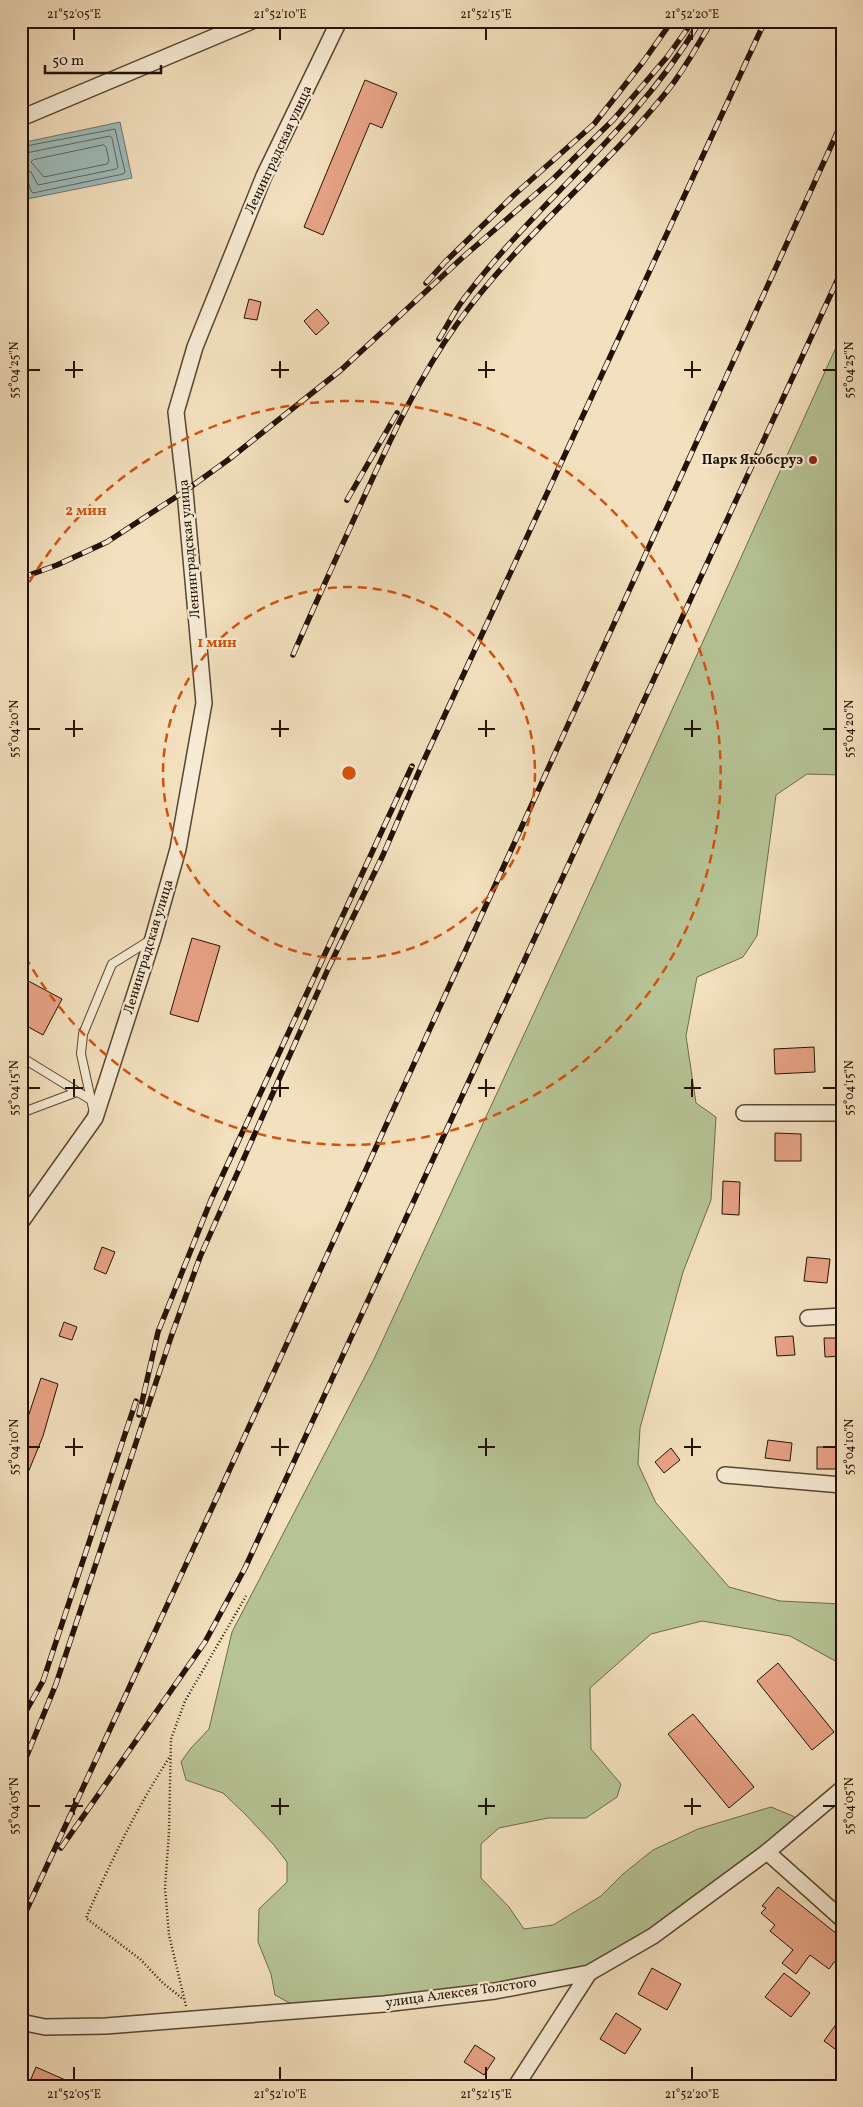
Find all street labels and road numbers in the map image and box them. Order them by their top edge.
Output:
street label: Ленинградская улица [241,82,317,217]
street label: Ленинградская улица [174,478,206,620]
street label: Ленинградская улица [119,877,179,1017]
street label: улица Алексея Толстого [384,1973,538,2013]

